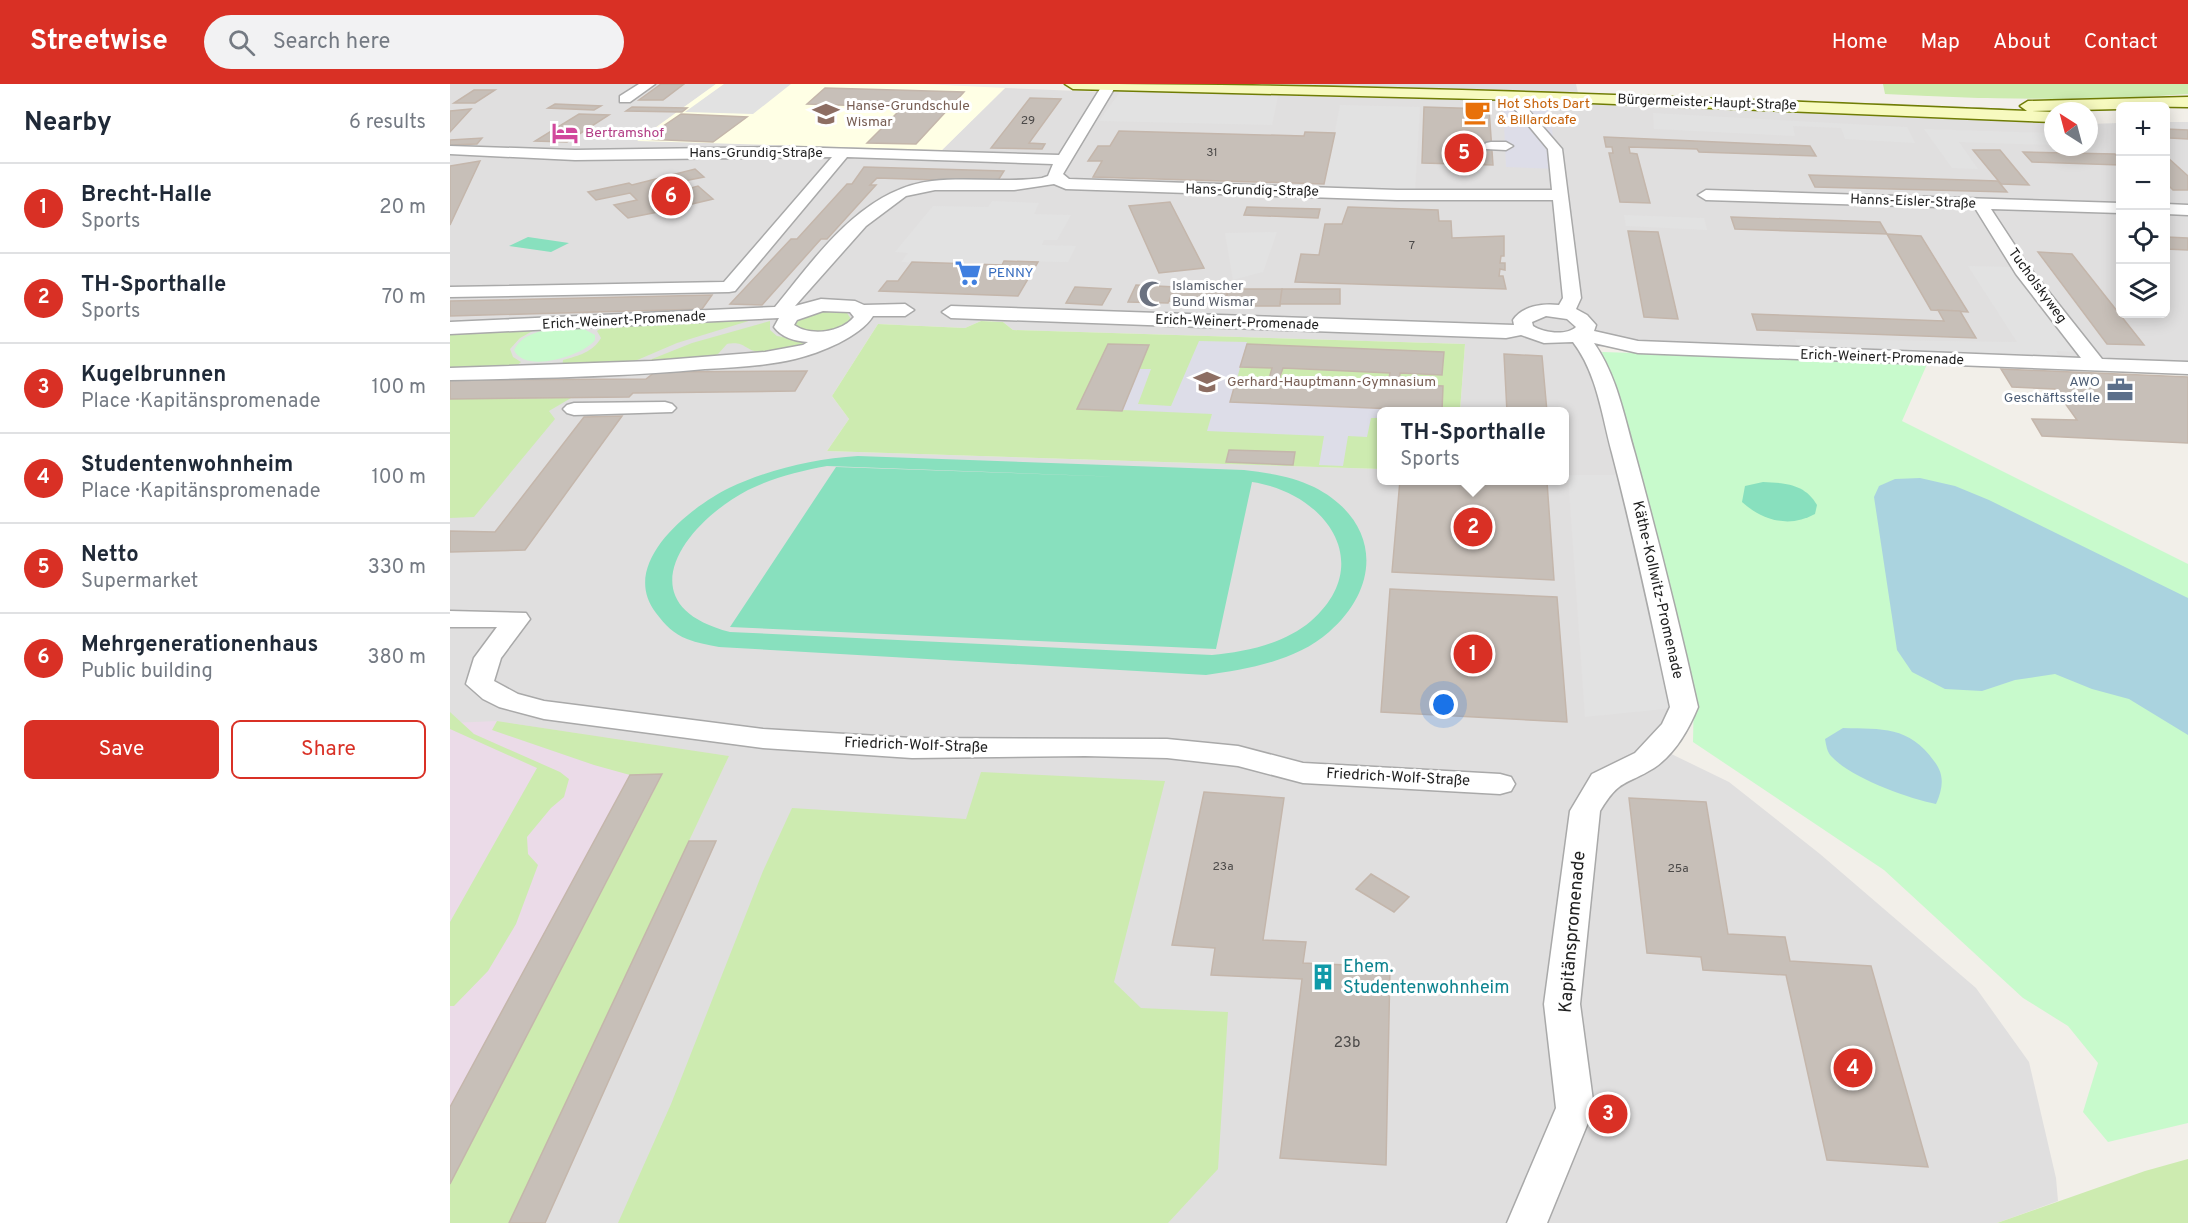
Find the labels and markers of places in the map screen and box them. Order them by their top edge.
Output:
place label: Hot Shots Dart & Billardcafe [1497,96,1590,129]
cafe icon: Hot Shots Dart & Billardcafe [1462,97,1492,127]
place label: Hanse-Grundschule Wismar [846,98,970,131]
school or university icon: Hanse-Grundschule Wismar [811,99,841,129]
hotel icon: Bertramshof [550,118,580,148]
place label: Bertramshof [585,125,664,142]
pin: 5 [1444,130,1484,176]
pin: 6 [652,174,690,218]
supermarket icon: PENNY [953,258,983,288]
place label: PENNY [988,265,1034,282]
place label: Islamischer Bund Wismar [1172,278,1255,311]
mosque icon: Islamischer Bund Wismar [1137,279,1167,309]
school or university icon: Gerhard-Hauptmann-Gymnasium [1192,367,1222,397]
place label: Gerhard-Hauptmann-Gymnasium [1227,374,1436,391]
place label: AWO Geschäftsstelle [2004,374,2100,407]
office icon: AWO Geschäftsstelle [2105,375,2135,405]
pin: 2 [1454,504,1492,550]
pin: 1 [1454,632,1492,676]
place label: Ehem. Studentenwohnheim [1343,956,1509,1000]
building icon: Ehem. Studentenwohnheim [1308,962,1338,992]
pin: 4 [1834,1046,1872,1090]
pin: 3 [1588,1092,1628,1136]

